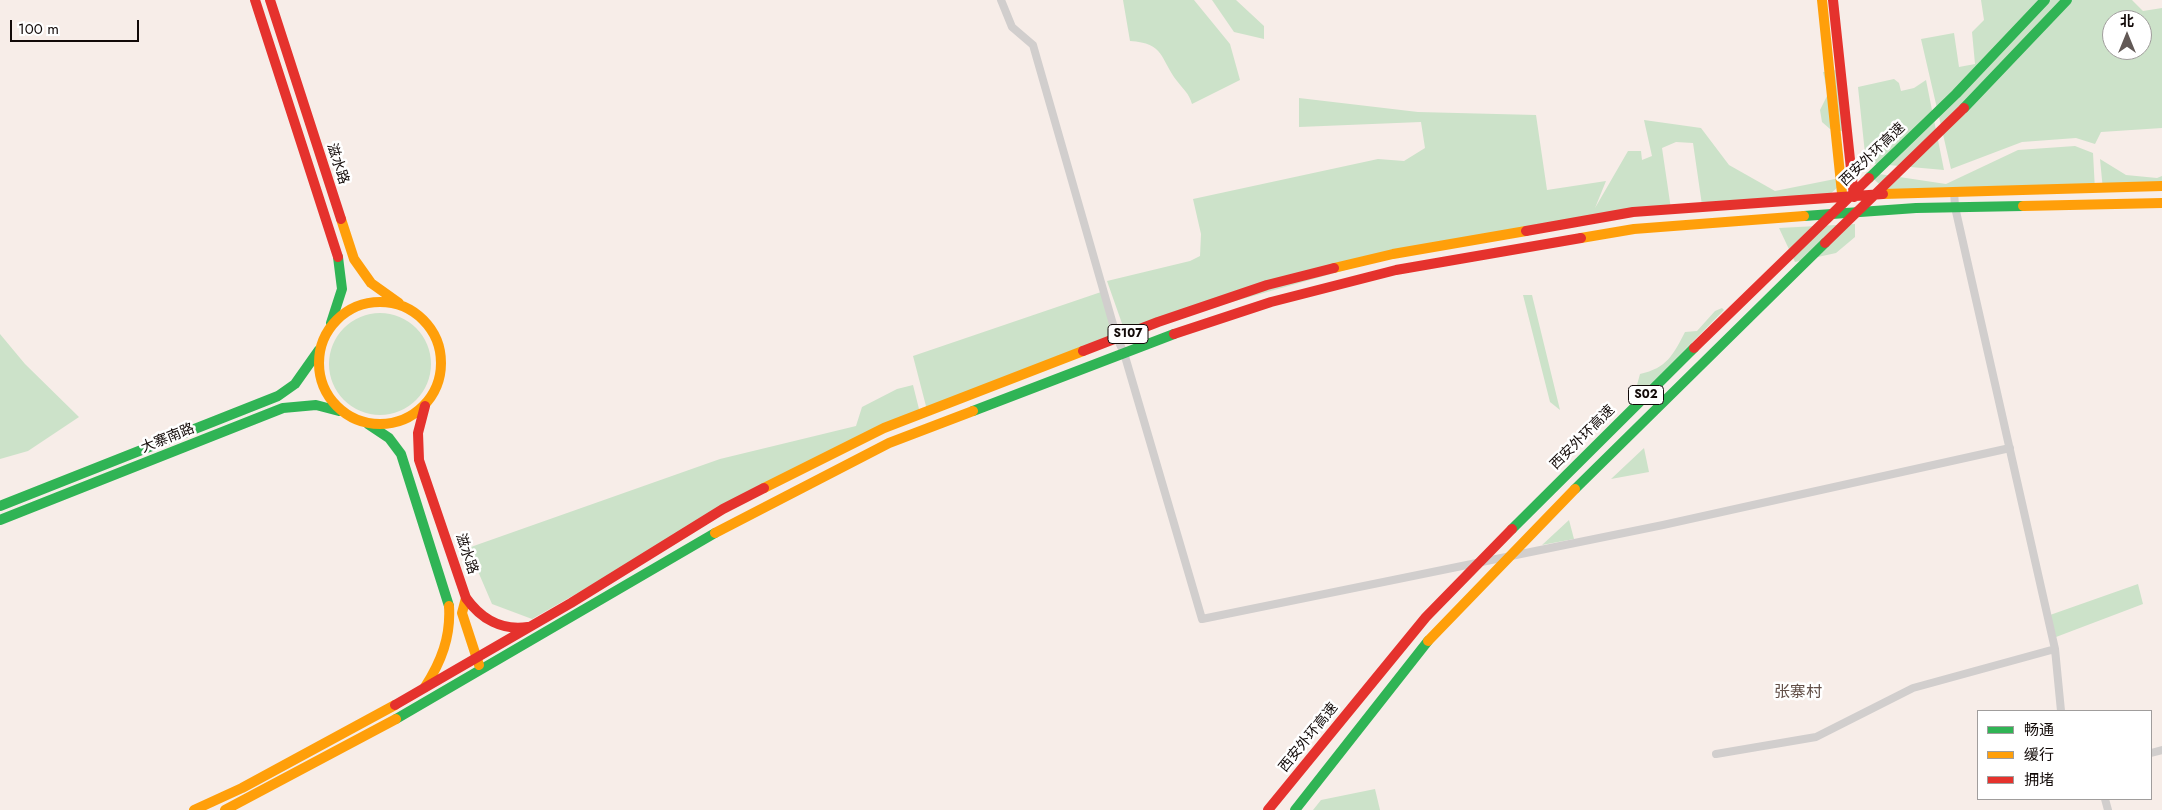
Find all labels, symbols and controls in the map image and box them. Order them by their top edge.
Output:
scale bar [12,10,141,42]
north arrow [2102,10,2152,60]
text: 北 [2120,11,2134,31]
text: 100 m [18,18,59,40]
street label: 西安外环高速 [1837,120,1909,190]
street label: 滋水路 [323,141,351,187]
road number: S107 [1108,324,1148,344]
road number: S02 [1628,386,1664,404]
street label: 西安外环高速 [1547,402,1619,474]
street label: 大寨南路 [139,421,197,457]
street label: 滋水路 [451,531,481,577]
district label: 张寨村 [1774,683,1822,703]
street label: 西安外环高速 [1276,700,1342,776]
legend [1977,710,2152,800]
text: 畅通 [2024,719,2054,741]
text: 缓行 [2024,744,2054,766]
text: 拥堵 [2024,769,2054,791]

